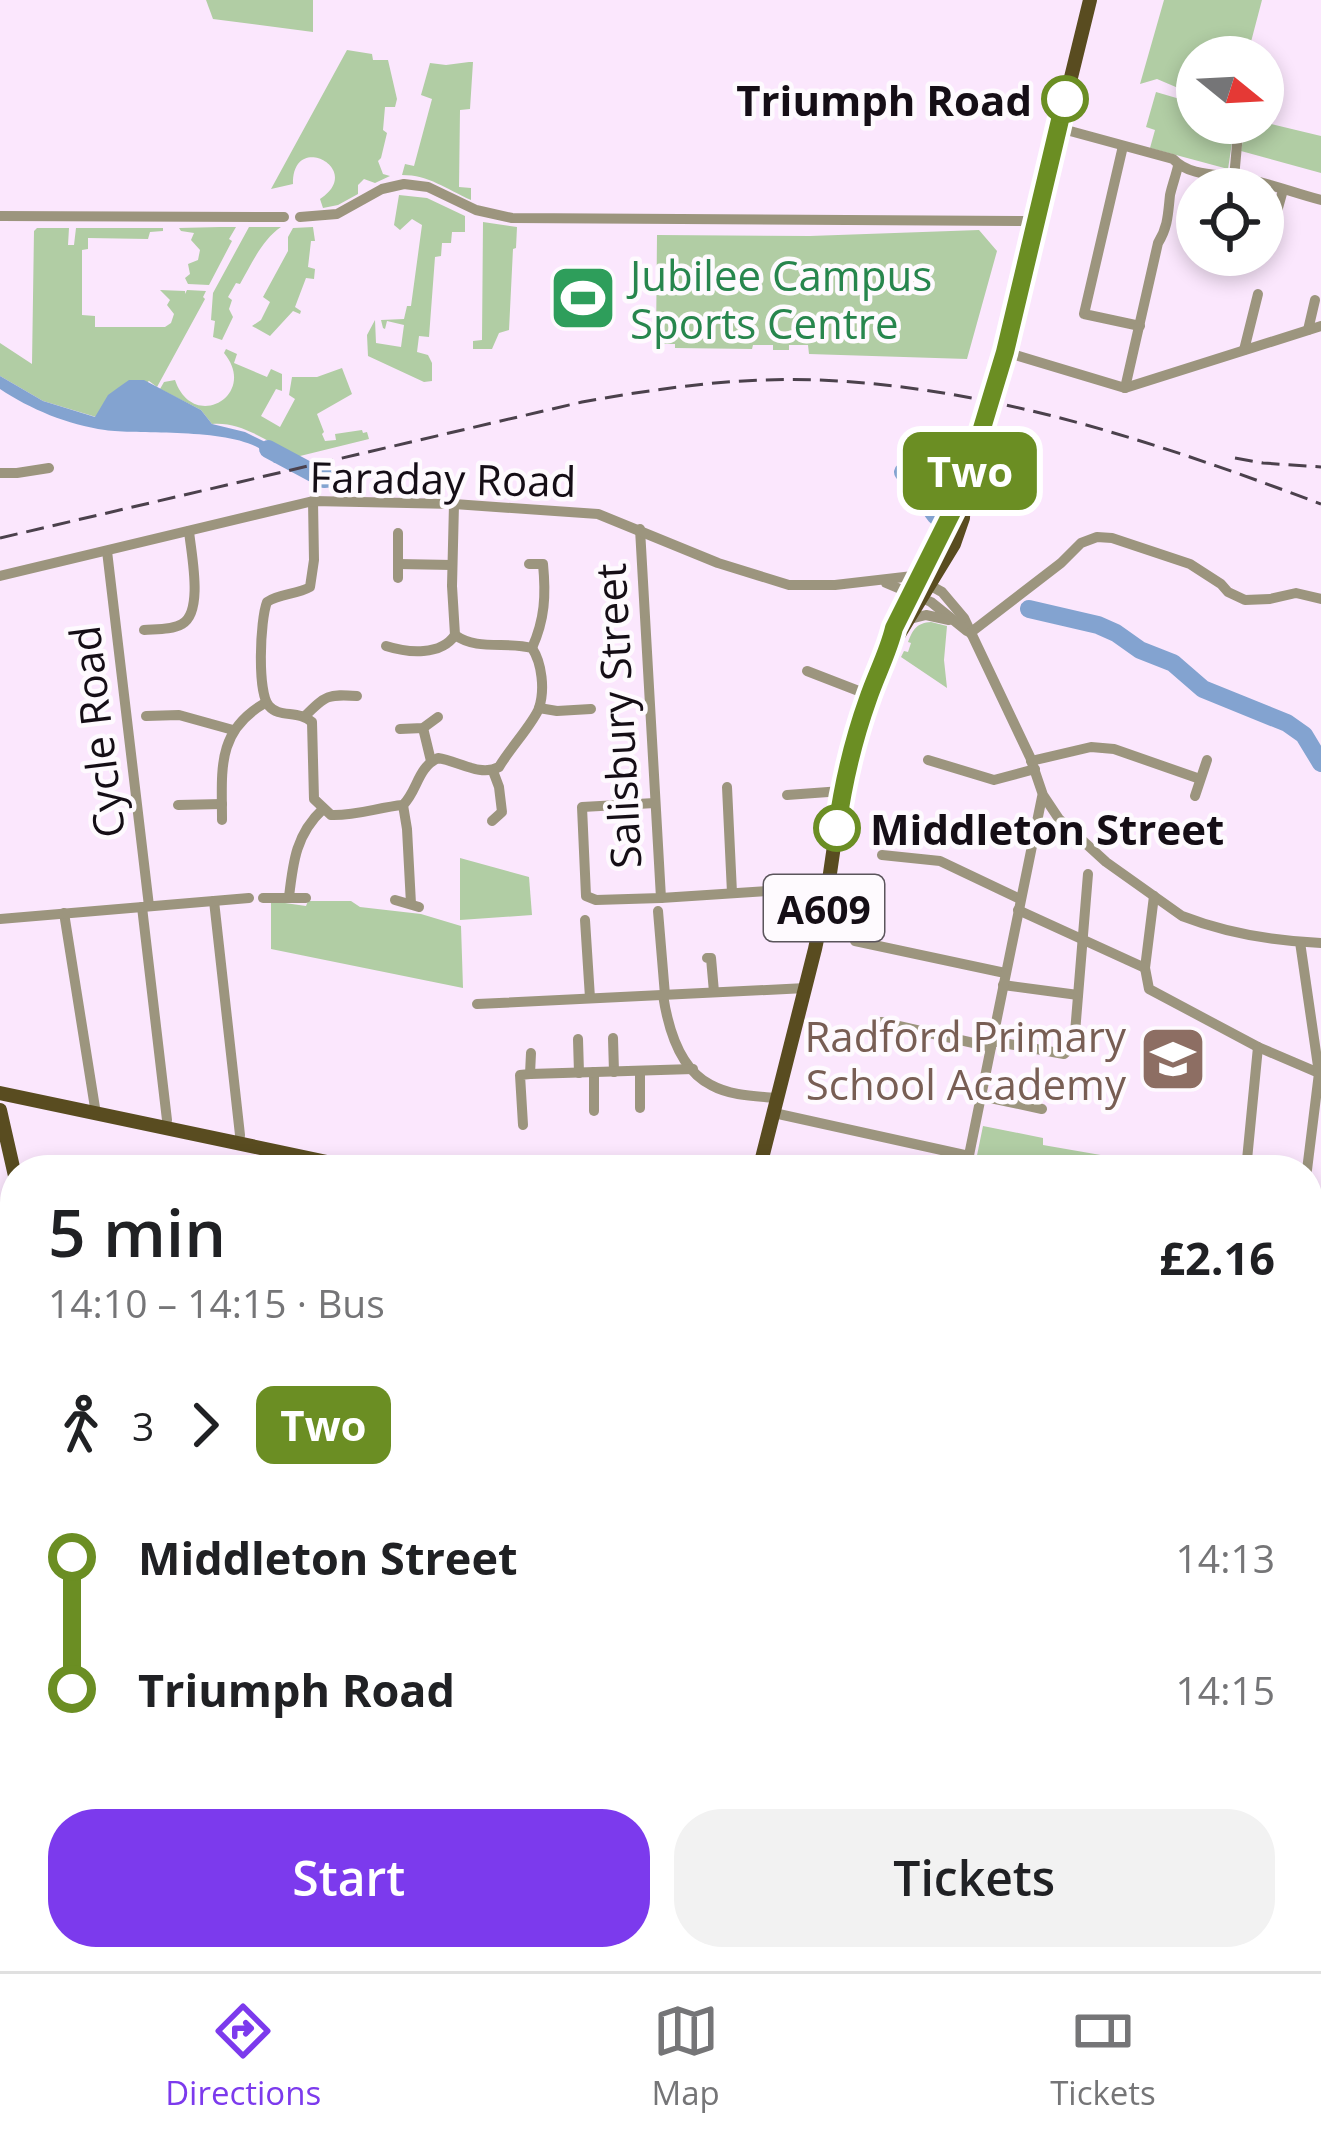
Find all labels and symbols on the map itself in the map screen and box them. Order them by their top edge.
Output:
north arrow [1176,36,1284,144]
place label: Triumph Road [736,71,1032,128]
marker: Triumph Road [1043,77,1087,121]
place label: Jubilee Campus Sports Centre [626,246,932,351]
sports icon: Jubilee Campus Sports Centre [548,263,618,333]
line badge: Two [901,432,1039,510]
street label: Faraday Road [309,447,577,509]
street label: Salisbury Street [581,562,653,870]
street label: Cycle Road [55,623,137,841]
place label: Middleton Street [870,800,1224,857]
marker: Middleton Street [815,806,859,850]
road number: A609 [764,875,884,941]
place label: Radford Primary School Academy [804,1007,1127,1112]
school or university icon: Radford Primary School Academy [1138,1024,1208,1094]

